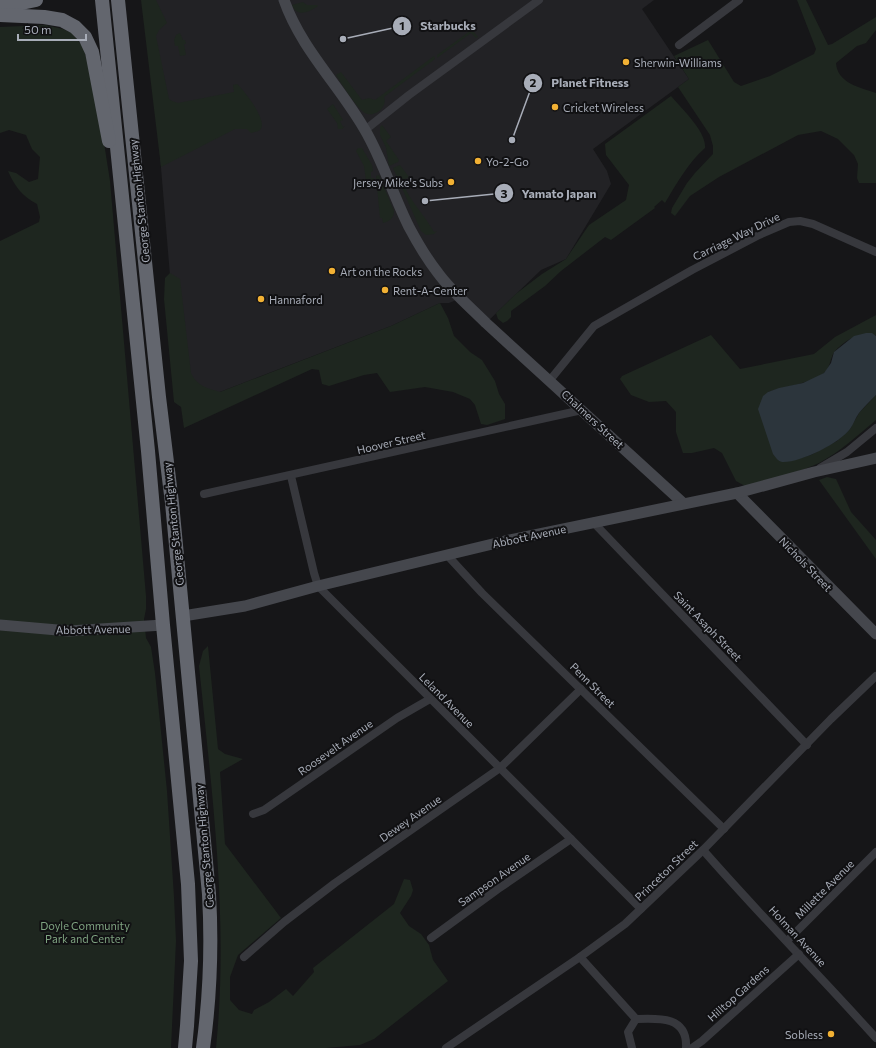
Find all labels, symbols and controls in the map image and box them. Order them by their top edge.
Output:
callout: Starbucks [392,14,484,38]
scale bar [18,16,86,42]
text: 1 [399,18,405,32]
text: Starbucks [420,18,476,32]
text: 50 m [24,22,52,36]
place label: Sherwin-Williams [634,56,722,69]
marker: Sherwin-Williams [621,57,631,67]
callout: Planet Fitness [523,71,637,95]
text: 2 [530,75,537,89]
text: Planet Fitness [551,75,629,89]
place label: Cricket Wireless [563,101,644,114]
marker: Cricket Wireless [550,102,560,112]
street label: George Stanton Highway [126,138,152,263]
place label: Yo-2-Go [486,155,529,168]
marker: Yo-2-Go [473,156,483,166]
place label: Jersey Mike's Subs [353,176,443,190]
marker: Jersey Mike's Subs [446,177,456,187]
callout: Yamato Japan [494,181,605,205]
text: 3 [501,186,508,200]
text: Yamato Japan [521,186,597,201]
street label: Carriage Way Drive [690,209,782,263]
place label: Art on the Rocks [340,265,422,278]
marker: Art on the Rocks [327,266,337,276]
place label: Rent-A-Center [393,284,468,297]
marker: Rent-A-Center [380,285,390,295]
place label: Hannaford [269,293,323,306]
marker: Hannaford [256,294,266,304]
street label: Chalmers Street [559,387,627,451]
street label: Hoover Street [355,428,427,456]
street label: George Stanton Highway [160,461,186,586]
street label: Abbott Avenue [491,522,567,550]
street label: Nichols Street [777,534,835,594]
street label: Saint Asaph Street [671,588,745,664]
street label: Abbott Avenue [55,622,131,636]
street label: Penn Street [568,660,619,711]
street label: Leland Avenue [417,670,477,730]
street label: Roosevelt Avenue [295,716,375,778]
street label: George Stanton Highway [192,783,216,908]
street label: Dewey Avenue [377,792,444,844]
street label: Princeton Street [632,836,700,903]
street label: Sampson Avenue [456,849,533,909]
street label: Millette Avenue [792,857,856,921]
street label: Holman Avenue [767,903,829,969]
park label: Doyle Community Park and Center [40,919,130,945]
street label: Hilltop Gardens [705,962,771,1024]
place label: Sobless [785,1028,823,1041]
marker: Sobless [826,1029,836,1039]

